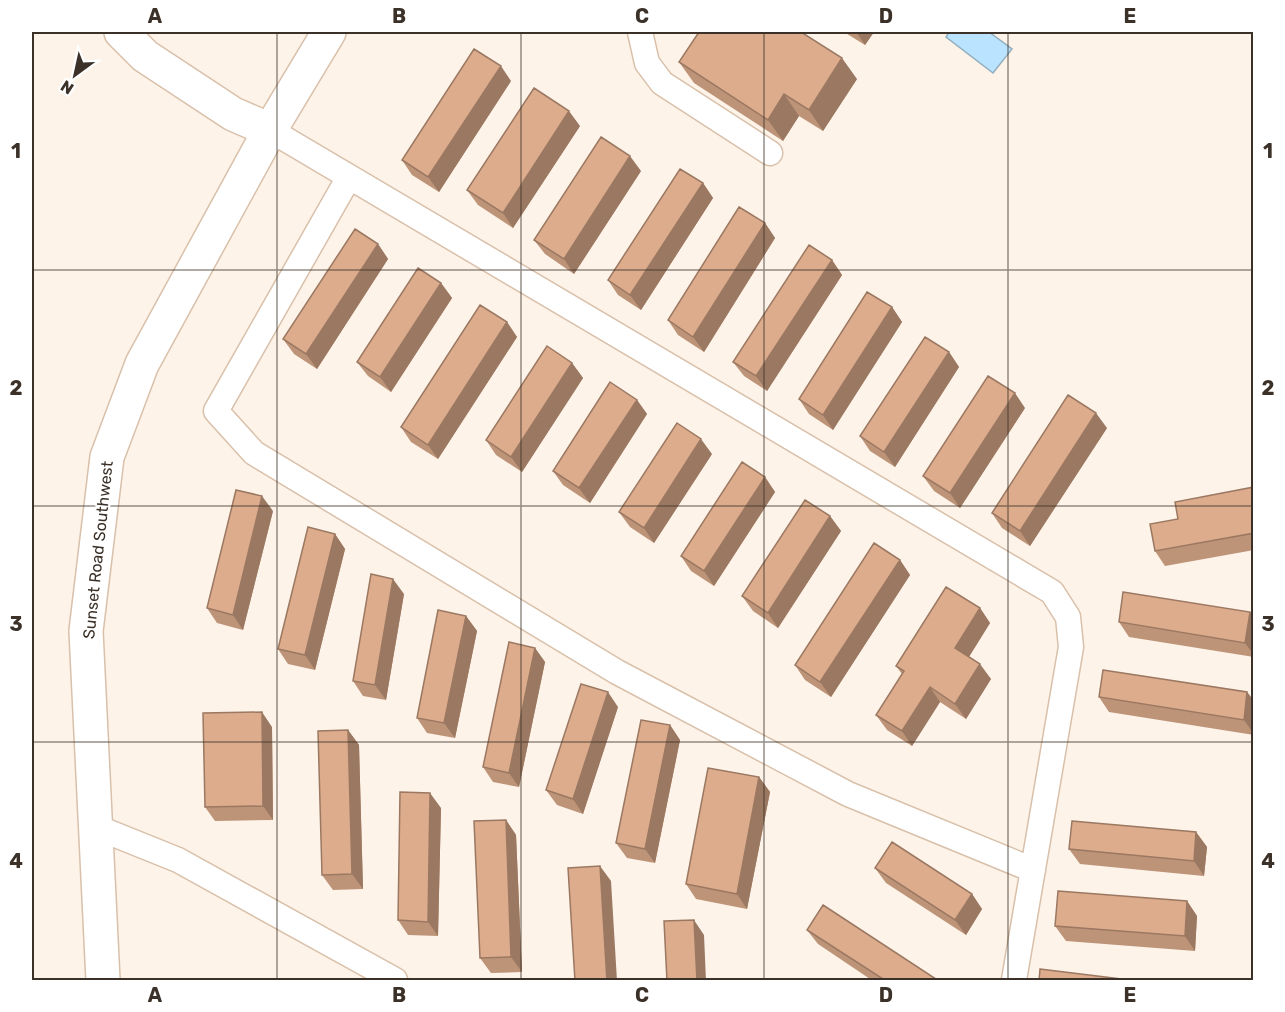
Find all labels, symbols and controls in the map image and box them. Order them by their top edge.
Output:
text: A [148,4,163,28]
text: B [392,4,406,28]
text: C [635,4,649,28]
text: D [879,4,893,28]
text: E [1124,4,1136,28]
north arrow [45,45,105,105]
text: N [57,76,77,98]
text: 1 [11,139,21,163]
text: 1 [1263,139,1273,163]
text: 2 [10,376,23,400]
text: 2 [1262,376,1275,400]
street label: Sunset Road Southwest [79,460,117,640]
text: 3 [9,612,23,636]
text: 3 [1261,612,1275,636]
text: 4 [9,849,23,873]
text: 4 [1261,849,1275,873]
text: A [148,983,163,1007]
text: B [392,983,406,1007]
text: C [635,983,649,1007]
text: D [879,983,893,1007]
text: E [1124,983,1136,1007]

